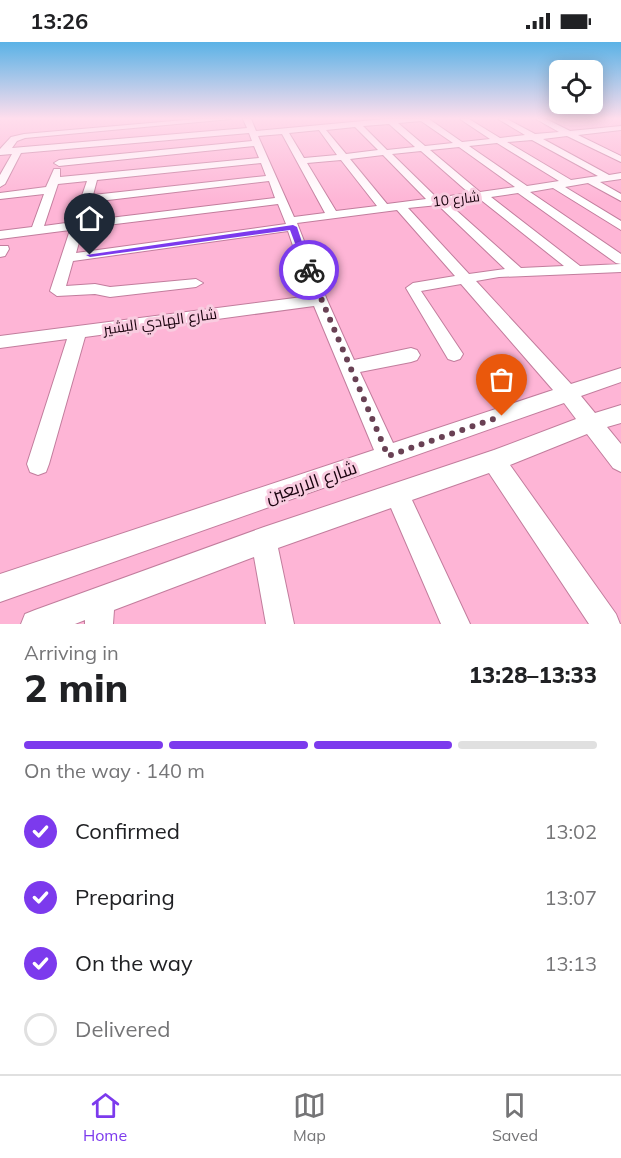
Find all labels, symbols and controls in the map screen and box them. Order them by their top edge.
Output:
text: 13:26 [30,7,88,35]
map controls [549,60,603,114]
button: locate [549,60,603,114]
street label: شارع 10 [431,187,481,211]
pin [64,193,115,255]
icon: home [73,202,106,235]
courier [279,240,339,300]
icon: bike [293,254,326,287]
street label: شارع الهادي البشير [101,304,218,341]
pin [476,354,527,416]
icon: bag [485,363,518,396]
street label: شارع الاربعين [262,456,360,509]
text: Arriving in [24,640,119,665]
text: 13:28–13:33 [469,661,597,689]
text: 2 min [24,663,129,712]
text: On the way · 140 m [24,758,205,783]
icon: check [24,815,57,848]
text: Confirmed [75,817,180,845]
text: 13:02 [544,819,597,844]
icon: check [24,881,57,914]
text: Preparing [75,883,175,911]
text: 13:07 [544,885,597,910]
icon: check [24,947,57,980]
text: On the way [75,949,193,977]
text: 13:13 [544,951,597,976]
text: Delivered [75,1015,170,1043]
tab: Home [83,1089,127,1145]
tab: Map [293,1089,326,1145]
tab: Saved [492,1089,538,1145]

